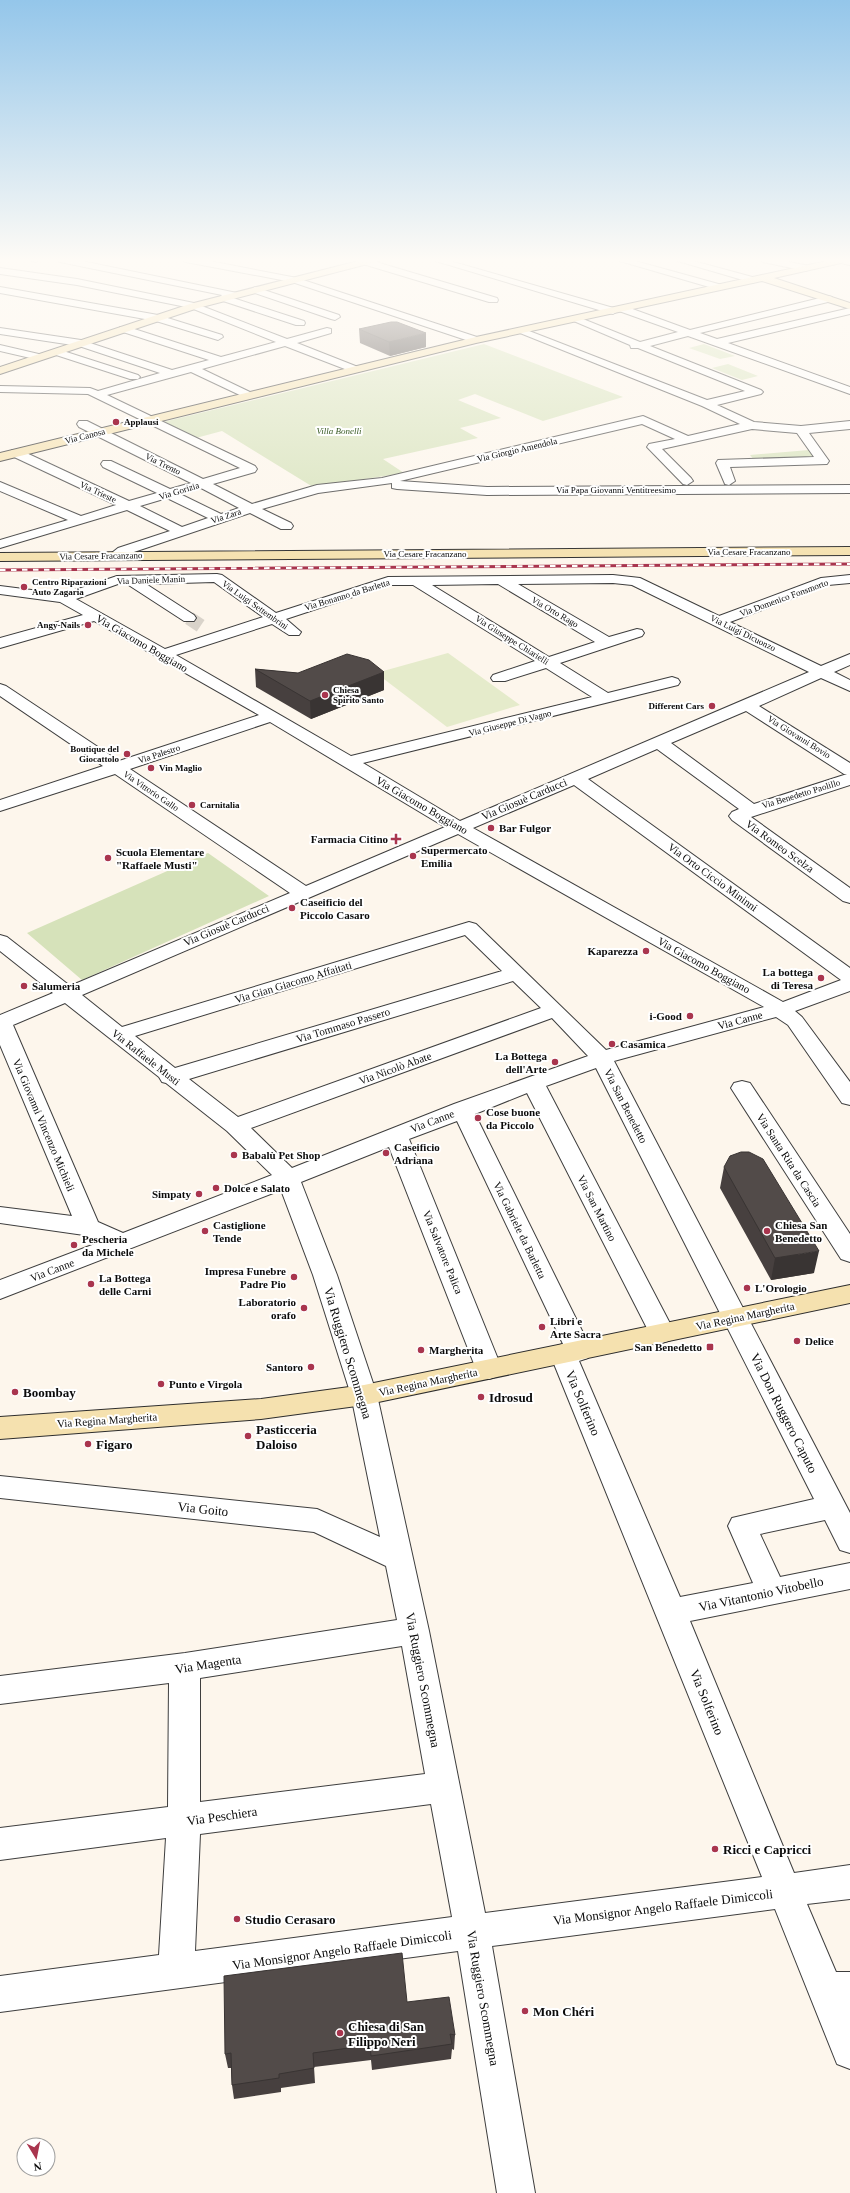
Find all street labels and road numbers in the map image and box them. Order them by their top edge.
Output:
street label: Via Canosa [64,426,106,446]
street label: Via Giorgio Amendola [476,436,558,464]
street label: Via Trento [144,451,183,477]
street label: Via Trieste [78,479,118,505]
street label: Via Gorizia [158,480,200,502]
street label: Via Papa Giovanni Ventitreesimo [556,485,677,495]
street label: Via Zara [210,506,242,526]
street label: Via Cesare Fracanzano [708,547,791,557]
street label: Via Cesare Fracanzano [384,549,467,559]
street label: Via Cesare Fracanzano [59,550,143,562]
street label: Via Daniele Manin [117,574,186,586]
street label: Via Bonanno da Barletta [303,577,391,613]
street label: Via Domenico Fonsmorto [738,577,830,619]
street label: Via Luigi Settembrini [220,578,290,632]
street label: Via Orto Rago [530,595,581,630]
street label: Via Giacomo Boggiano [94,612,190,674]
street label: Via Giuseppe Chiarielli [473,613,551,667]
street label: Via Luigi Dicuonzo [709,613,778,653]
street label: Via Giuseppe Di Vagno [468,708,553,738]
street label: Via Giovanni Bovio [766,714,833,761]
street label: Via Palestro [137,742,182,766]
street label: Via Vittorio Gallo [121,769,181,814]
street label: Via Giacomo Boggiano [374,774,470,836]
street label: Via Giosuè Carducci [479,776,569,822]
street label: Via Benedetto Paolillo [761,777,842,811]
street label: Via Romeo Scelza [744,817,816,875]
street label: Via Orto Ciccio Mininni [666,840,760,914]
street label: Via Giosuè Carducci [181,902,271,948]
street label: Via Giacomo Boggiano [656,935,753,996]
street label: Via Gian Giacomo Affaitati [233,958,353,1006]
street label: Via Tommaso Passero [295,1005,392,1045]
street label: Via Canne [716,1008,764,1032]
street label: Via Raffaele Musti [109,1027,183,1087]
street label: Via Nicolò Abate [357,1049,433,1087]
street label: Via Giovanni Vincenzo Michieli [11,1057,77,1193]
street label: Via San Benedetto [602,1067,650,1146]
street label: Via Canne [408,1107,456,1135]
street label: Via Santa Rita da Cascia [754,1111,824,1209]
street label: Via San Martino [575,1173,619,1244]
street label: Via Gabriele da Barletta [491,1179,549,1281]
street label: Via Salvatore Palica [421,1208,465,1296]
street label: Via Canne [28,1256,76,1284]
street label: Via Ruggiero Scommegna [321,1285,375,1421]
street label: Via Regina Margherita [695,1300,796,1332]
street label: Via Don Ruggero Caputo [747,1351,821,1475]
street label: Via Regina Margherita [378,1366,479,1398]
street label: Via Solferino [562,1368,604,1438]
street label: Via Regina Margherita [56,1410,158,1429]
street label: Via Goito [177,1499,229,1519]
street label: Via Vitantonio Vitobello [697,1573,825,1615]
street label: Via Ruggiero Scommegna [403,1611,443,1749]
street label: Via Magenta [174,1651,242,1677]
street label: Via Solferino [687,1667,727,1737]
street label: Via Peschiera [186,1804,258,1828]
street label: Via Monsignor Angelo Raffaele Dimiccoli [552,1886,774,1928]
street label: Via Monsignor Angelo Raffaele Dimiccoli [231,1927,453,1973]
street label: Via Ruggiero Scommegna [464,1929,502,2067]

